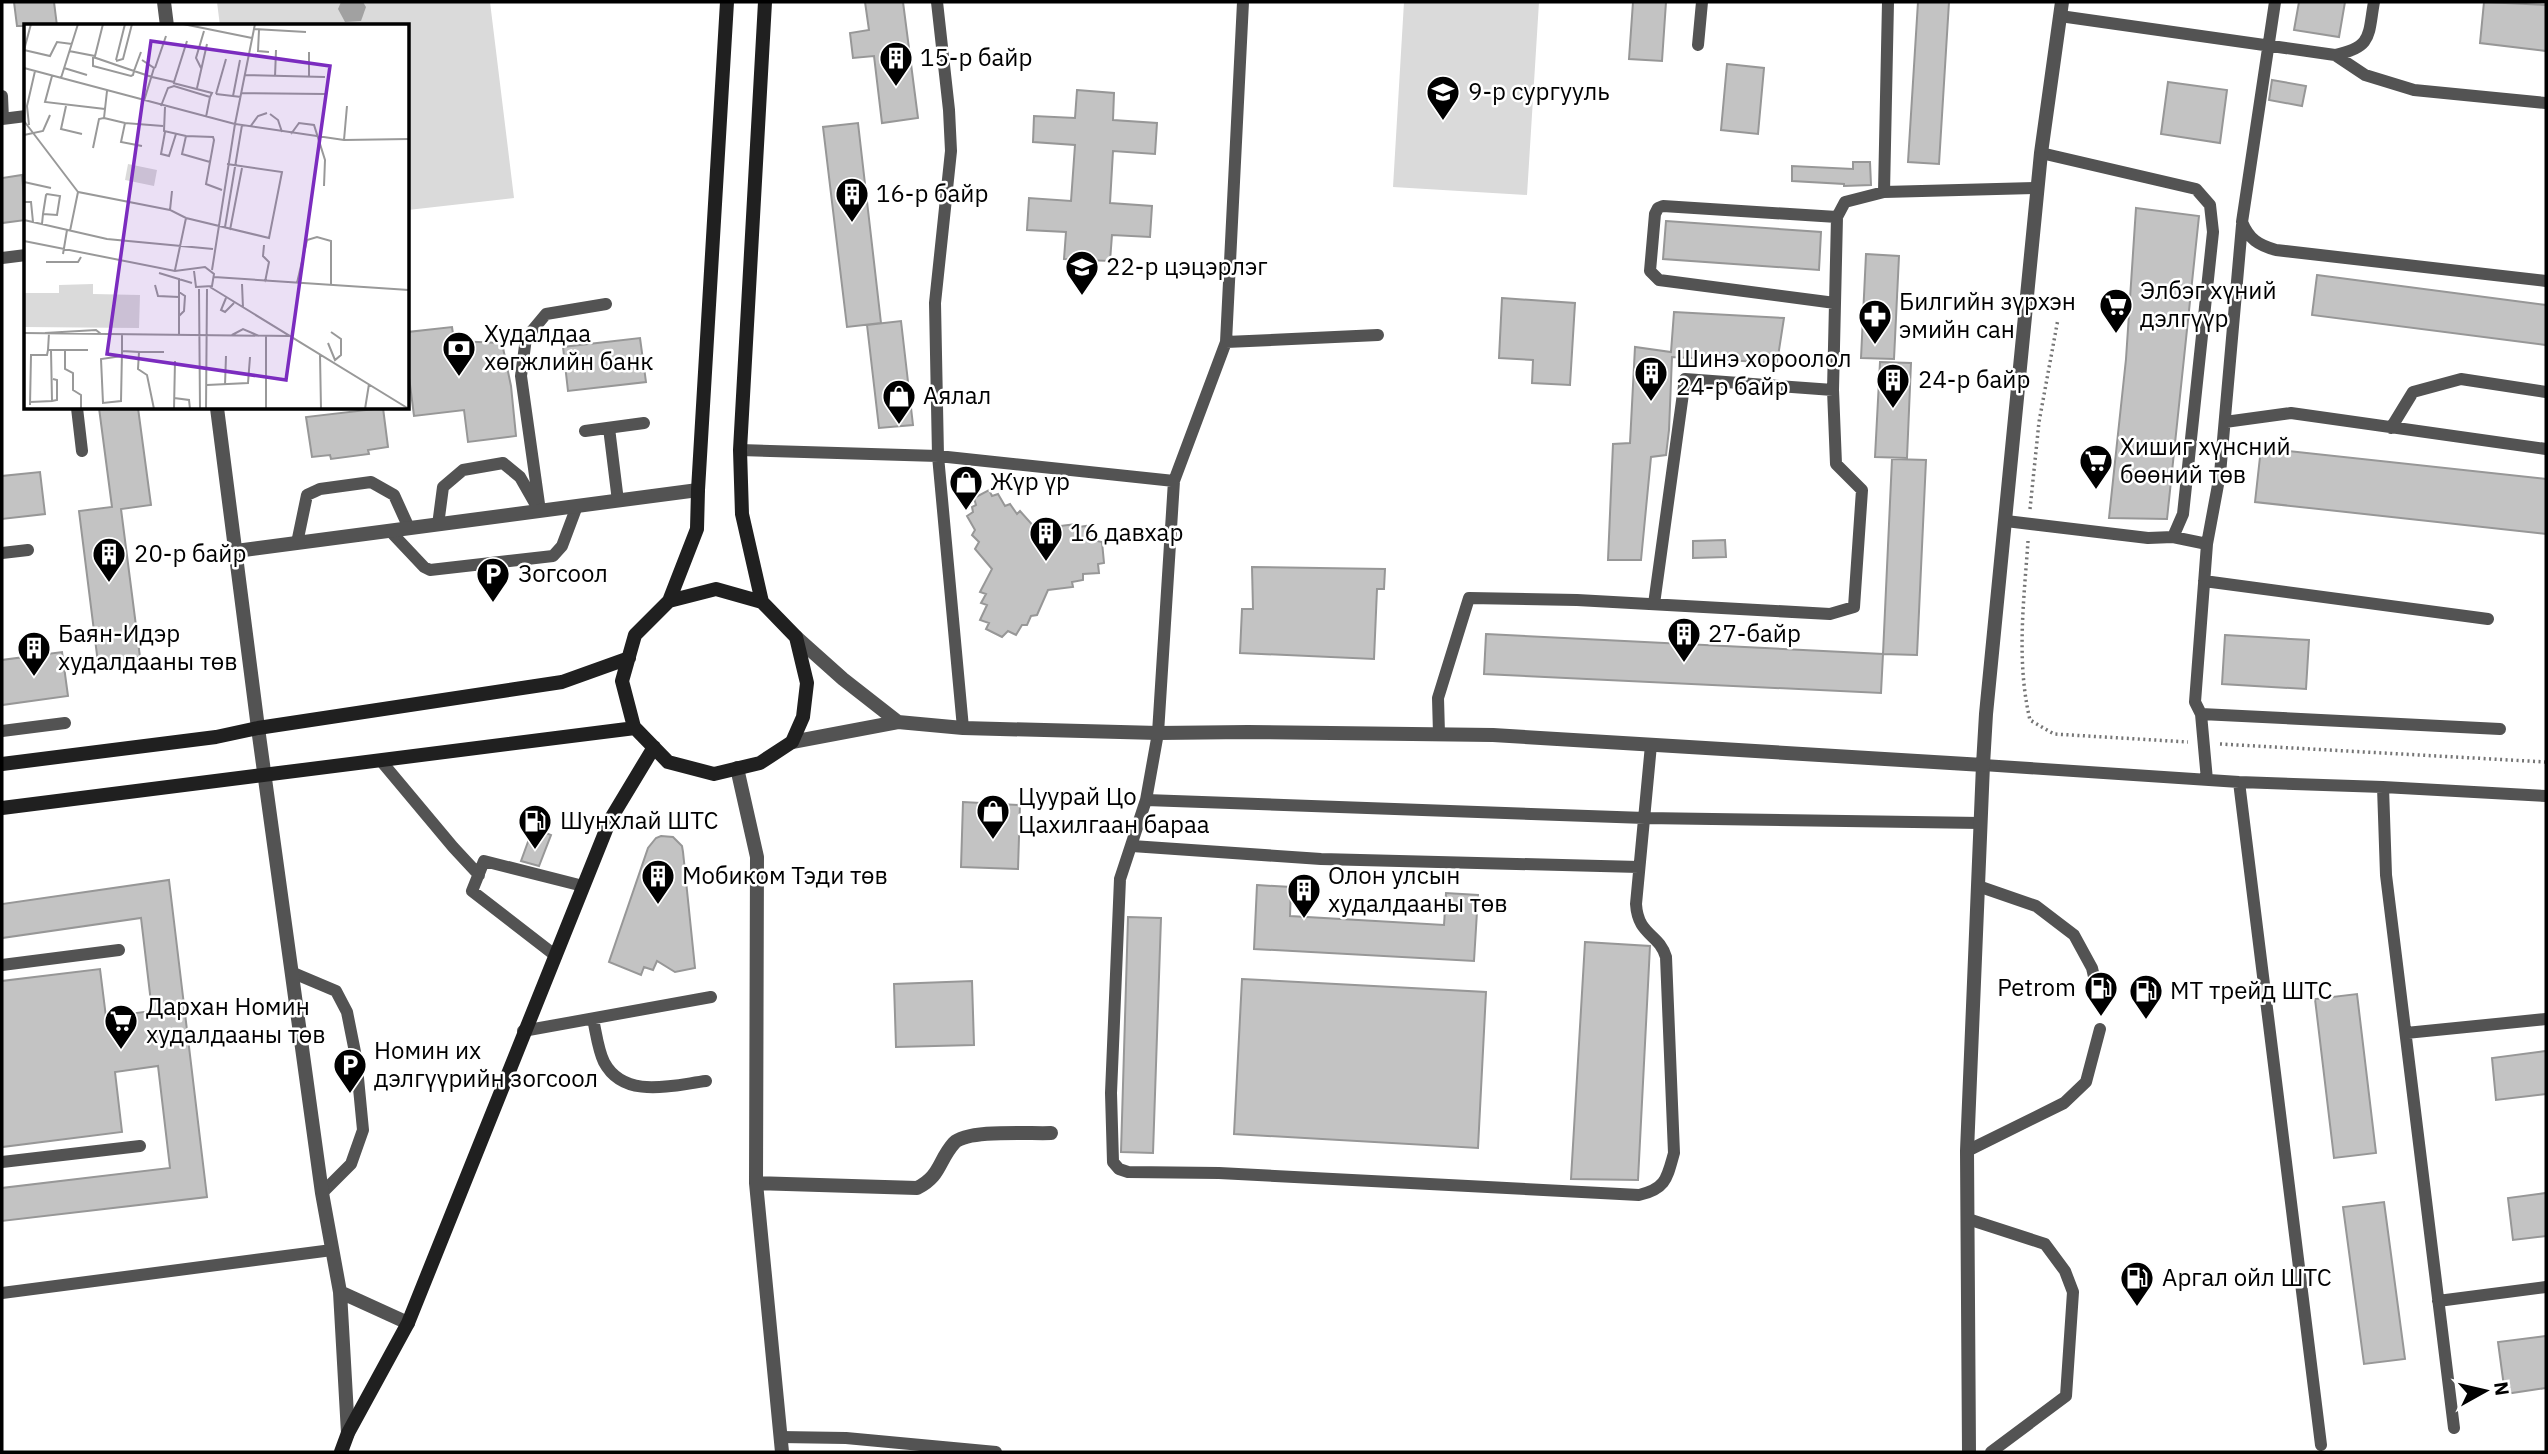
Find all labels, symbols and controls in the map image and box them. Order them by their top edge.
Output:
inset map [24,24,410,410]
building icon: 15-р байр [877,39,915,88]
place label: 15-р байр [920,41,1032,73]
school or university icon: 9-р сургууль [1424,73,1462,122]
place label: 9-р сургууль [1468,75,1610,107]
building icon: 16-р байр [833,175,871,224]
place label: 16-р байр [876,177,988,209]
school or university icon: 22-р цэцэрлэг [1063,248,1101,297]
place label: 22-р цэцэрлэг [1106,250,1268,282]
place label: Элбэг хүний дэлгүүр [2140,274,2277,334]
place label: Билгийн зүрхэн эмийн сан [1899,285,2076,345]
supermarket icon: Элбэг хүний дэлгүүр [2097,286,2135,335]
pharmacy icon: Билгийн зүрхэн эмийн сан [1856,297,1894,346]
place label: Худалдаа хөгжлийн банк [484,317,653,377]
bank icon: Худалдаа хөгжлийн банк [440,329,478,378]
place label: Шинэ хороолол 24-р байр [1676,342,1852,402]
building icon: Шинэ хороолол 24-р байр [1632,354,1670,403]
building icon: 24-р байр [1874,361,1912,410]
place label: 24-р байр [1918,363,2030,395]
shop icon: Аялал [880,377,918,426]
place label: Аялал [923,379,991,411]
place label: Хишиг хүнсний бөөний төв [2120,430,2291,490]
supermarket icon: Хишиг хүнсний бөөний төв [2077,442,2115,491]
shop icon: Жүр үр [947,463,985,512]
place label: Жүр үр [990,465,1070,497]
building icon: 16 давхар [1027,514,1065,563]
place label: 16 давхар [1070,516,1183,548]
building icon: 20-р байр [90,535,128,584]
place label: 20-р байр [134,537,246,569]
parking icon: Зогсоол [474,555,512,604]
place label: Зогсоол [518,557,608,589]
building icon: 27-байр [1665,615,1703,664]
place label: Баян-Идэр худалдааны төв [58,617,238,677]
place label: 27-байр [1708,617,1801,649]
building icon: Баян-Идэр худалдааны төв [15,629,53,678]
place label: Цуурай Цо Цахилгаан бараа [1018,780,1210,840]
shop icon: Цуурай Цо Цахилгаан бараа [974,792,1012,841]
fuel station icon: Шунхлай ШТС [516,802,554,851]
place label: Шунхлай ШТС [560,804,719,836]
building icon: Мобиком Тэди төв [639,857,677,906]
place label: Мобиком Тэди төв [682,859,888,891]
place label: Олон улсын худалдааны төв [1328,859,1508,919]
building icon: Олон улсын худалдааны төв [1285,871,1323,920]
fuel station icon: Petrom [2082,969,2120,1018]
place label: Petrom [1997,971,2076,1003]
fuel station icon: МТ трейд ШТС [2127,972,2165,1021]
place label: МТ трейд ШТС [2170,974,2333,1006]
place label: Дархан Номин худалдааны төв [146,990,326,1050]
supermarket icon: Дархан Номин худалдааны төв [102,1002,140,1051]
place label: Номин их дэлгүүрийн зогсоол [374,1034,598,1094]
parking icon: Номин их дэлгүүрийн зогсоол [331,1046,369,1095]
fuel station icon: Аргал ойл ШТС [2118,1259,2156,1308]
place label: Аргал ойл ШТС [2162,1261,2332,1293]
north arrow [2450,1356,2520,1426]
text: N [2489,1380,2515,1397]

